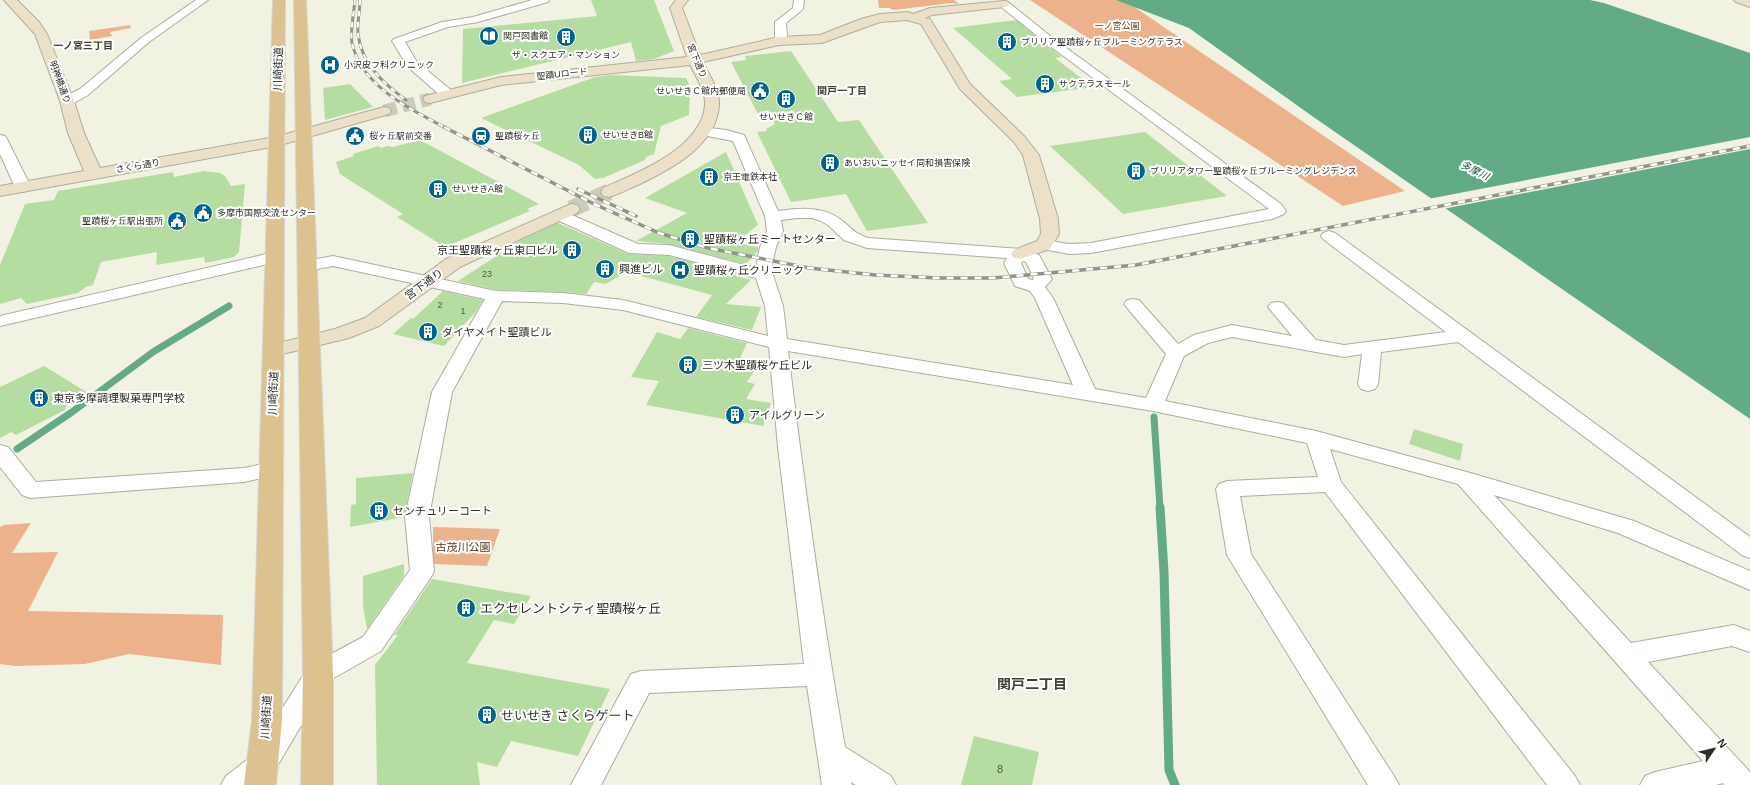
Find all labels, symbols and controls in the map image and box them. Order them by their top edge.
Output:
park label: 一ノ宮公園 [1094,21,1140,31]
library icon: 関戸図書館 [478,25,500,47]
building icon: ザ・スクエア・マンション [555,26,577,48]
place label: 関戸図書館 [503,31,548,41]
building icon: ブリリア聖蹟桜ヶ丘ブルーミングテラス [996,31,1018,53]
place label: ブリリア聖蹟桜ヶ丘ブルーミングテラス [1021,37,1183,47]
district label: 一ノ宮三丁目 [53,40,113,51]
street label: 宮下通り [685,42,709,80]
street label: 川崎街道 [272,47,284,91]
place label: ザ・スクエア・マンション [512,50,620,60]
hospital icon: 小沢皮フ科クリニック [319,54,341,76]
street label: 明神橋通り [48,59,72,105]
place label: 小沢皮フ科クリニック [344,60,434,70]
street label: 聖蹟Uロード [536,66,588,82]
building icon: サクテラスモール [1034,73,1056,95]
place label: サクテラスモール [1059,79,1131,89]
public building icon: せいせきＣ館内郵便局 [749,80,771,102]
district label: 関戸一丁目 [817,85,867,96]
place label: せいせきＣ館内郵便局 [656,86,746,96]
building icon: せいせきＣ館 [775,88,797,110]
place label: せいせきＣ館 [759,112,813,122]
building icon: せいせきB館 [577,124,599,146]
public building icon: 桜ヶ丘駅前交番 [344,125,366,147]
station icon: 聖蹟桜ヶ丘 [470,125,492,147]
place label: せいせきB館 [602,130,653,140]
place label: 桜ヶ丘駅前交番 [369,131,432,141]
place label: 聖蹟桜ヶ丘 [495,131,540,141]
building icon: あいおいニッセイ同和損害保険 [819,152,841,174]
street label: さくら通り [115,157,161,175]
place label: あいおいニッセイ同和損害保険 [844,158,971,168]
water label: 多摩川 [1459,159,1492,183]
building icon: ブリリアタワー聖蹟桜ヶ丘ブルーミングレジデンス [1125,160,1147,182]
building icon: 京王電鉄本社 [698,166,720,188]
place label: ブリリアタワー聖蹟桜ヶ丘ブルーミングレジデンス [1150,166,1357,176]
place label: 京王電鉄本社 [723,172,777,182]
building icon: せいせきA館 [427,178,449,200]
place label: せいせきA館 [452,184,503,194]
public building icon: 多摩市国際交流センター [192,202,214,224]
place label: 多摩市国際交流センター [217,208,316,218]
public building icon: 聖蹟桜ヶ丘駅出張所 [166,210,188,232]
place label: 聖蹟桜ヶ丘駅出張所 [82,216,163,226]
building icon: 聖蹟桜ヶ丘ミートセンター [679,228,701,250]
place label: 聖蹟桜ヶ丘ミートセンター [704,233,836,245]
building icon: 京王聖蹟桜ヶ丘東口ビル [561,239,583,261]
place label: 京王聖蹟桜ヶ丘東口ビル [437,244,558,256]
building icon: 興進ビル [594,258,616,280]
hospital icon: 聖蹟桜ヶ丘クリニック [669,259,691,281]
place label: 興進ビル [619,263,663,275]
place label: 聖蹟桜ヶ丘クリニック [694,264,804,276]
street label: 宮下通り [403,266,445,302]
house number: 23 [482,269,492,279]
house number: 2 [437,300,443,310]
house number: 1 [460,306,466,316]
building icon: ダイヤメイト聖蹟ビル [417,321,439,343]
place label: ダイヤメイト聖蹟ビル [442,326,551,338]
building icon: 三ツ木聖蹟桜ケ丘ビル [677,354,699,376]
place label: 三ツ木聖蹟桜ケ丘ビル [702,359,812,371]
street label: 川崎街道 [266,371,280,415]
building icon: 東京多摩調理製菓専門学校 [28,387,50,409]
place label: 東京多摩調理製菓専門学校 [53,392,185,404]
building icon: アイルグリーン [724,404,746,426]
place label: アイルグリーン [749,409,825,421]
building icon: センチュリーコート [368,500,390,522]
place label: センチュリーコート [393,505,492,517]
park label: 古茂川公園 [436,541,491,553]
building icon: エクセレントシティ聖蹟桜ヶ丘 [455,597,477,619]
place label: エクセレントシティ聖蹟桜ヶ丘 [480,601,661,616]
district label: 関戸二丁目 [997,676,1067,692]
street label: 川崎街道 [259,695,273,739]
building icon: せいせき さくらゲート [476,704,498,726]
place label: せいせき さくらゲート [501,708,635,723]
north arrow [1694,729,1734,769]
text: N [1715,737,1729,750]
house number: 8 [997,763,1003,775]

